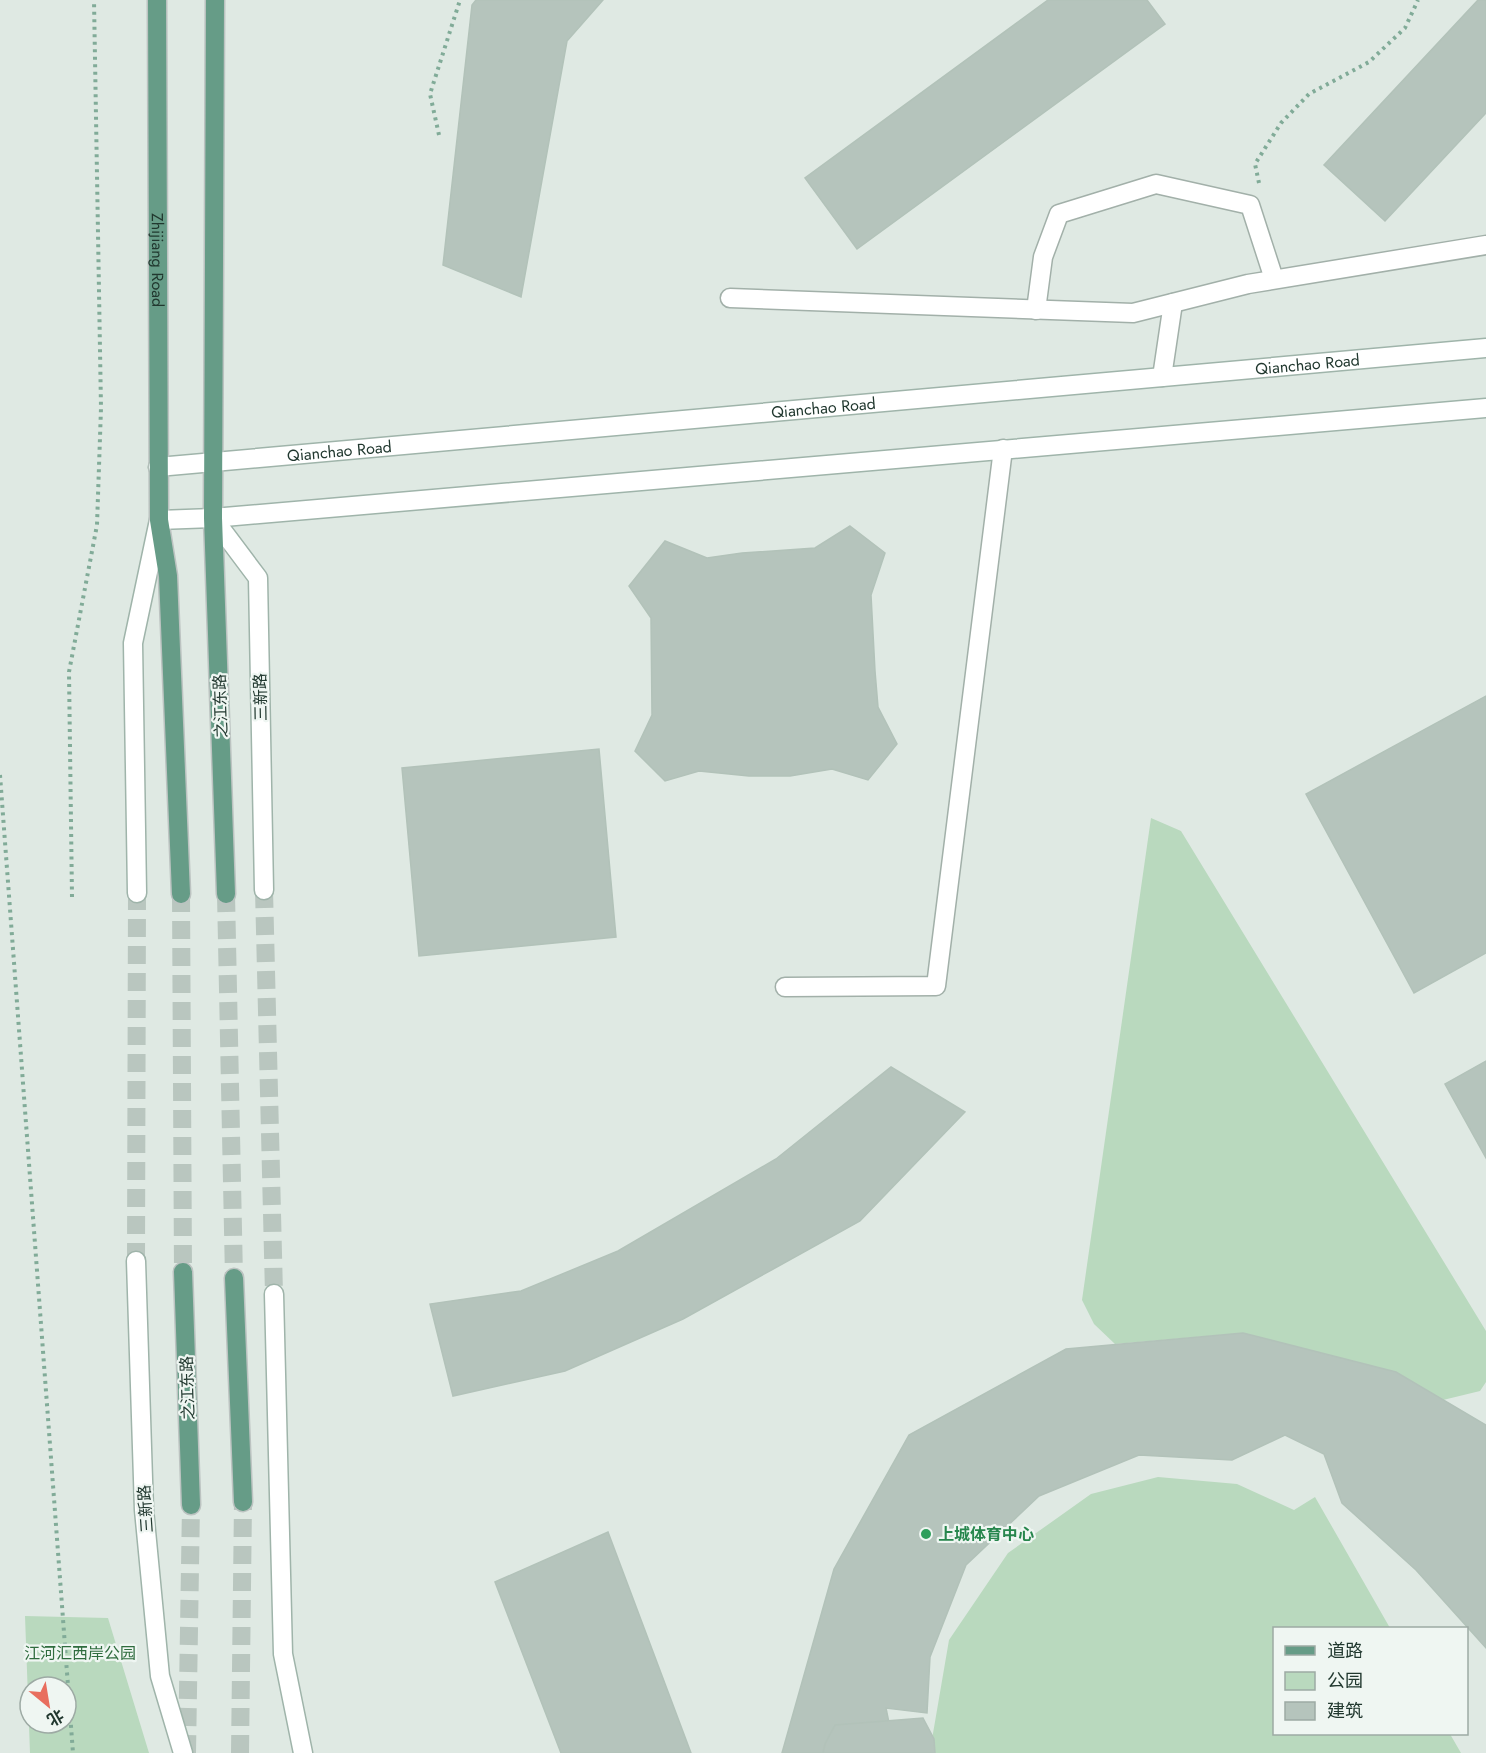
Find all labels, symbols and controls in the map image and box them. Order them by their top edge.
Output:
street label: Zhijiang Road [146,213,169,307]
street label: Qianchao Road [1254,348,1361,381]
street label: Qianchao Road [770,392,877,424]
street label: Qianchao Road [286,435,393,467]
street label: 三新路 [249,673,272,721]
street label: 之江东路 [208,674,233,738]
street label: 之江东路 [175,1356,200,1420]
street label: 三新路 [132,1484,159,1534]
place label: 上城体育中心 [938,1523,1034,1546]
marker: 上城体育中心 [919,1527,933,1541]
legend [1273,1627,1468,1735]
text: 道路 [1327,1638,1363,1664]
park label: 江河汇西岸公园 [24,1642,136,1665]
text: 公园 [1327,1668,1363,1694]
north arrow [18,1675,78,1735]
text: 建筑 [1327,1698,1363,1724]
text: 北 [43,1704,68,1732]

